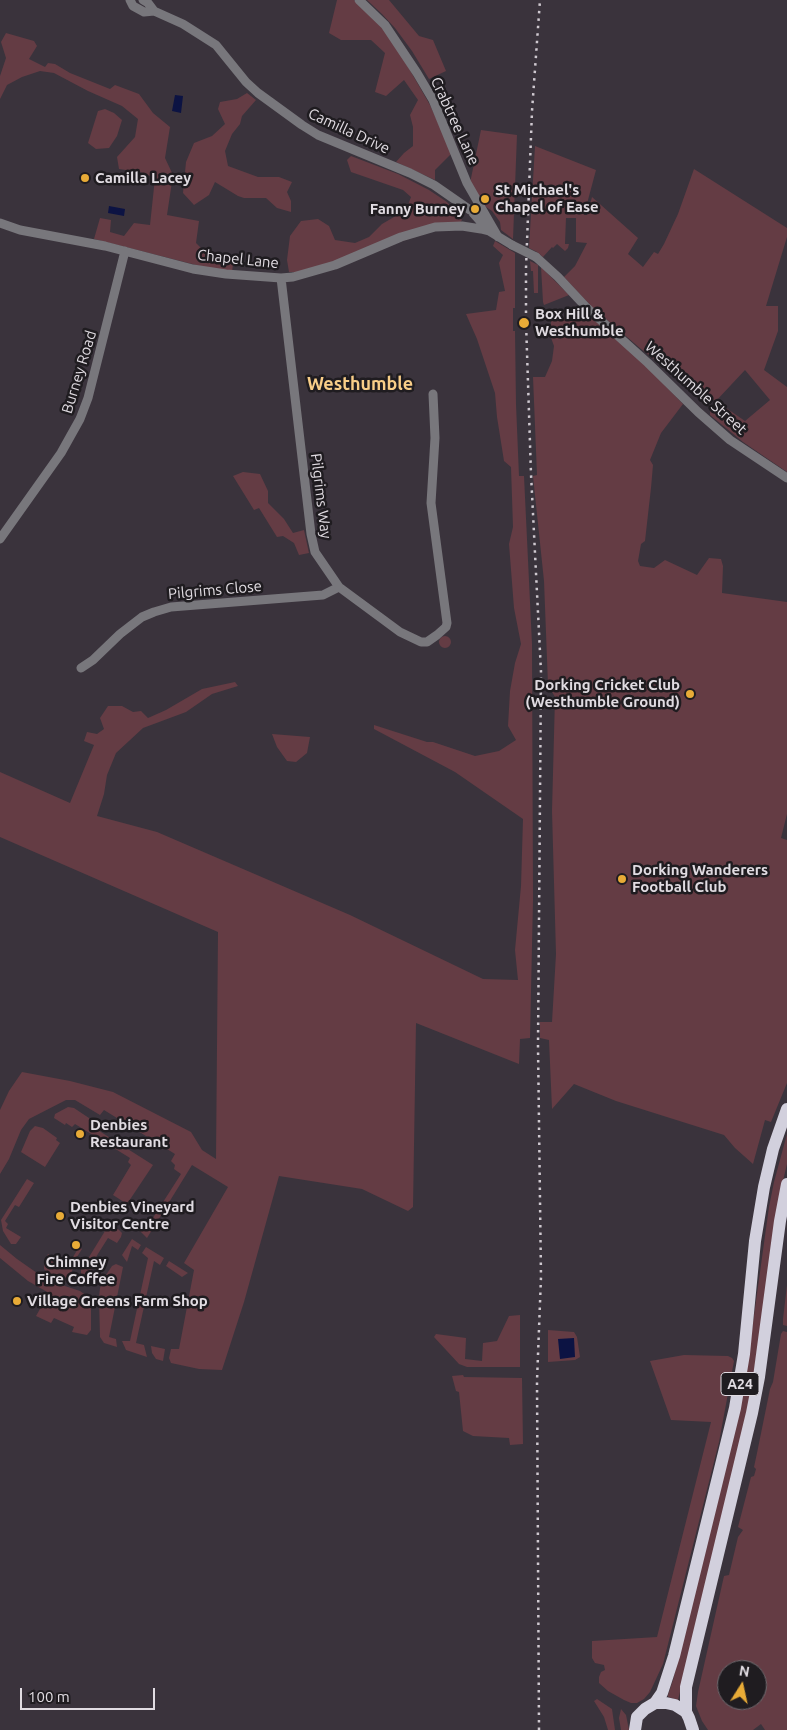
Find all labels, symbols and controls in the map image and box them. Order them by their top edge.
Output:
street label: Crabtree Lane [427,74,483,168]
street label: Camilla Drive [305,104,393,158]
place label: Camilla Lacey [95,169,191,187]
marker: Camilla Lacey [79,172,91,184]
place label: St Michael's Chapel of Ease [495,181,599,216]
marker: St Michael's Chapel of Ease [479,193,491,205]
place label: Fanny Burney [370,200,465,218]
marker: Fanny Burney [469,203,481,215]
street label: Chapel Lane [196,246,280,272]
place label: Box Hill & Westhumble [535,305,624,340]
marker: Box Hill & Westhumble [517,316,531,330]
street label: Burney Road [58,328,100,416]
street label: Westhumble Street [641,338,751,438]
district label: Westhumble [307,373,413,395]
street label: Pilgrims Way [307,452,335,540]
street label: Pilgrims Close [167,577,263,603]
place label: Dorking Cricket Club (Westhumble Ground) [525,676,680,711]
marker: Dorking Cricket Club (Westhumble Ground) [684,688,696,700]
place label: Dorking Wanderers Football Club [632,861,768,896]
marker: Dorking Wanderers Football Club [616,873,628,885]
place label: Denbies Restaurant [90,1116,168,1151]
marker: Denbies Restaurant [74,1128,86,1140]
place label: Denbies Vineyard Visitor Centre [70,1198,194,1233]
marker: Denbies Vineyard Visitor Centre [54,1210,66,1222]
marker: Chimney Fire Coffee [70,1239,82,1251]
place label: Chimney Fire Coffee [37,1253,115,1288]
place label: Village Greens Farm Shop [27,1292,208,1310]
marker: Village Greens Farm Shop [11,1295,23,1307]
road number: A24 [721,1372,759,1396]
north arrow [717,1660,767,1710]
text: N [738,1662,751,1680]
scale bar [22,1678,158,1710]
text: 100 m [28,1688,70,1705]

